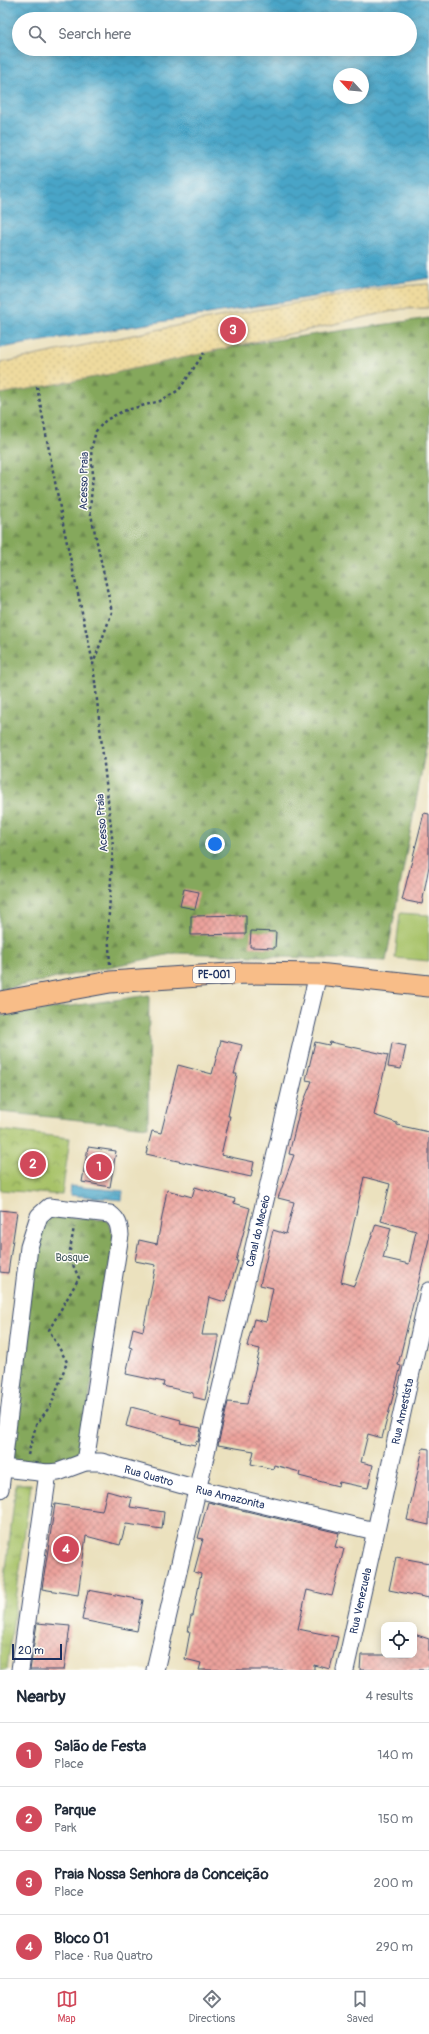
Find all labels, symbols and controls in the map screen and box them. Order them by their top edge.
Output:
search box [12,12,417,56]
icon: search [26,23,48,45]
text: Search here [58,25,131,44]
north arrow [333,68,369,104]
pin: 3 [220,315,246,345]
street label: Acesso Praia [77,452,91,510]
street label: Acesso Praia [93,793,111,853]
your location [205,834,225,854]
road number: PE-001 [193,967,235,983]
pin: 2 [20,1149,46,1179]
pin: 1 [86,1152,112,1182]
street label: Canal do Maceio [243,1194,273,1268]
park label: Bosque [55,1251,89,1264]
street label: Rua Amestista [389,1377,416,1446]
street label: Rua Quatro [123,1462,175,1489]
street label: Rua Amazonita [194,1482,266,1511]
pin: 4 [53,1534,79,1564]
street label: Rua Venezuela [347,1566,374,1635]
map controls [381,1622,417,1658]
button: locate [381,1622,417,1658]
scale bar [12,1642,62,1661]
text: 20 m [18,1644,44,1657]
text: Nearby [16,1686,65,1707]
text: 4 results [366,1688,413,1704]
text: Salão de Festa [54,1737,146,1756]
text: 1 [26,1747,32,1763]
text: 140 m [377,1747,413,1763]
text: Place [54,1756,83,1772]
text: Parque [54,1801,96,1820]
text: 2 [25,1811,33,1827]
text: 150 m [378,1811,413,1827]
text: Park [54,1820,77,1836]
text: Praia Nossa Senhora da Conceição [54,1865,269,1884]
text: 3 [25,1875,33,1891]
text: 200 m [374,1875,413,1891]
text: Place [54,1884,83,1900]
text: Bloco 01 [54,1929,109,1948]
text: 4 [25,1939,33,1955]
text: 290 m [376,1939,413,1955]
text: Place · Rua Quatro [54,1948,153,1964]
tab: Map [56,1988,78,2025]
tab: Directions [189,1988,235,2025]
tab: Saved [346,1988,373,2025]

